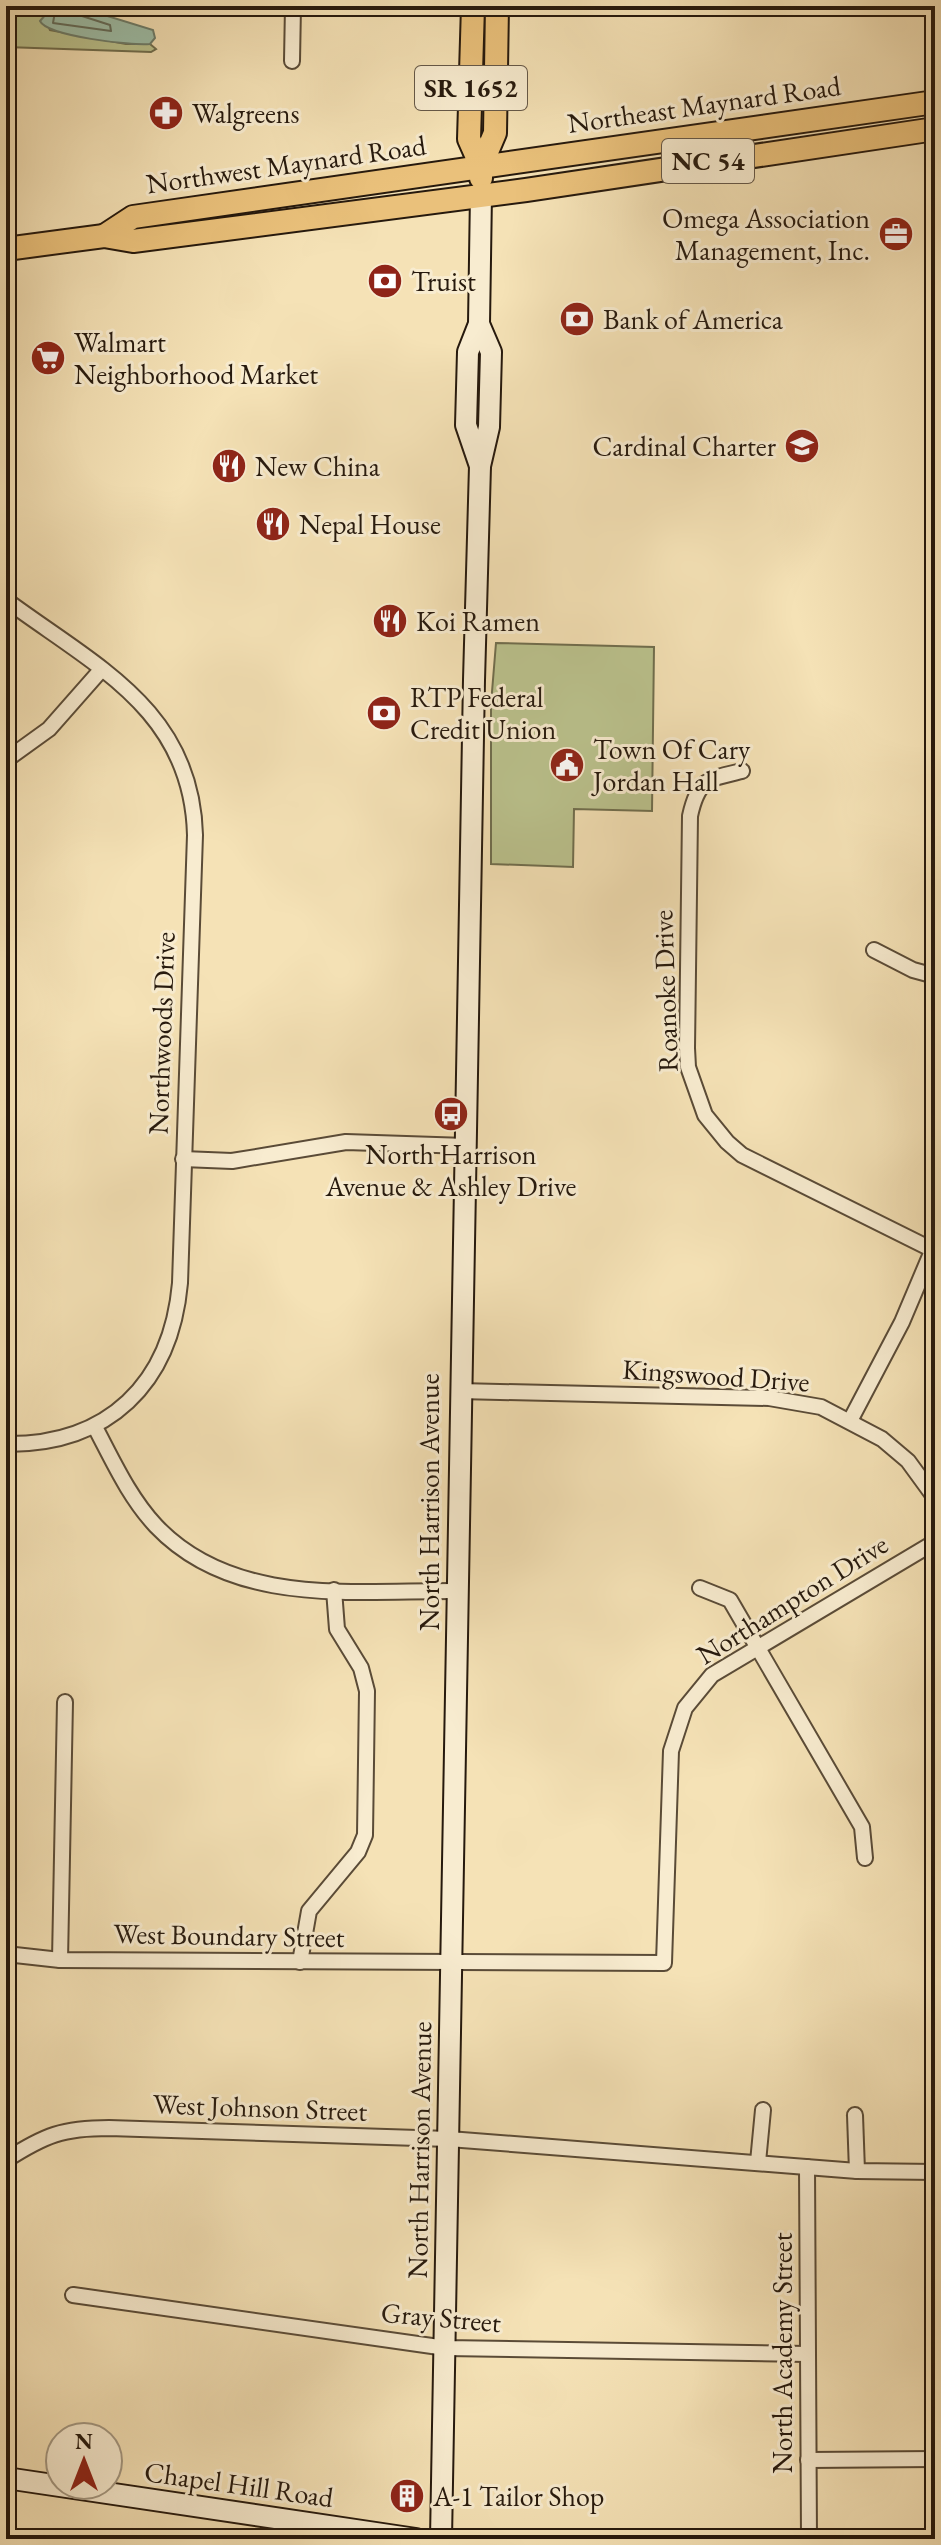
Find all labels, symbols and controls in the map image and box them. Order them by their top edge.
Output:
road number: SR 1652 [415,66,527,110]
street label: Northeast Maynard Road [565,67,844,141]
pharmacy icon: Walgreens [147,94,185,132]
place label: Walgreens [192,95,300,131]
street label: Northwest Maynard Road [144,126,429,201]
road number: NC 54 [662,139,754,183]
place label: Omega Association Management, Inc. [662,200,870,268]
office icon: Omega Association Management, Inc. [877,215,915,253]
bank icon: Truist [366,262,404,300]
place label: Truist [411,263,476,299]
bank icon: Bank of America [558,300,596,338]
place label: Bank of America [603,301,784,337]
place label: Walmart Neighborhood Market [74,324,318,392]
supermarket icon: Walmart Neighborhood Market [29,339,67,377]
school or university icon: Cardinal Charter [783,427,821,465]
place label: Cardinal Charter [592,428,777,464]
restaurant icon: New China [210,447,248,485]
place label: New China [255,448,381,484]
restaurant icon: Nepal House [254,505,292,543]
place label: Nepal House [299,506,441,542]
restaurant icon: Koi Ramen [371,602,409,640]
place label: Koi Ramen [416,603,540,639]
place label: RTP Federal Credit Union [410,679,556,747]
bank icon: RTP Federal Credit Union [365,694,403,732]
place label: Town Of Cary Jordan Hall [591,731,751,799]
public building icon: Town Of Cary Jordan Hall [548,746,586,784]
street label: Roanoke Drive [644,909,686,1073]
street label: Northwoods Drive [139,931,183,1135]
bus stop icon: North Harrison Avenue & Ashley Drive [432,1095,470,1133]
place label: North Harrison Avenue & Ashley Drive [325,1136,577,1204]
street label: Kingswood Drive [621,1350,811,1400]
street label: North Harrison Avenue [411,1373,447,1631]
street label: Northampton Drive [690,1526,894,1672]
street label: West Boundary Street [113,1915,345,1955]
street label: North Harrison Avenue [399,2021,439,2279]
street label: West Johnson Street [152,2085,368,2129]
street label: North Academy Street [764,2232,800,2473]
street label: Gray Street [380,2294,503,2340]
north arrow [44,2421,124,2501]
text: N [75,2427,93,2456]
street label: Chapel Hill Road [142,2453,337,2515]
building icon: A-1 Tailor Shop [388,2477,426,2515]
place label: A-1 Tailor Shop [432,2478,604,2514]

